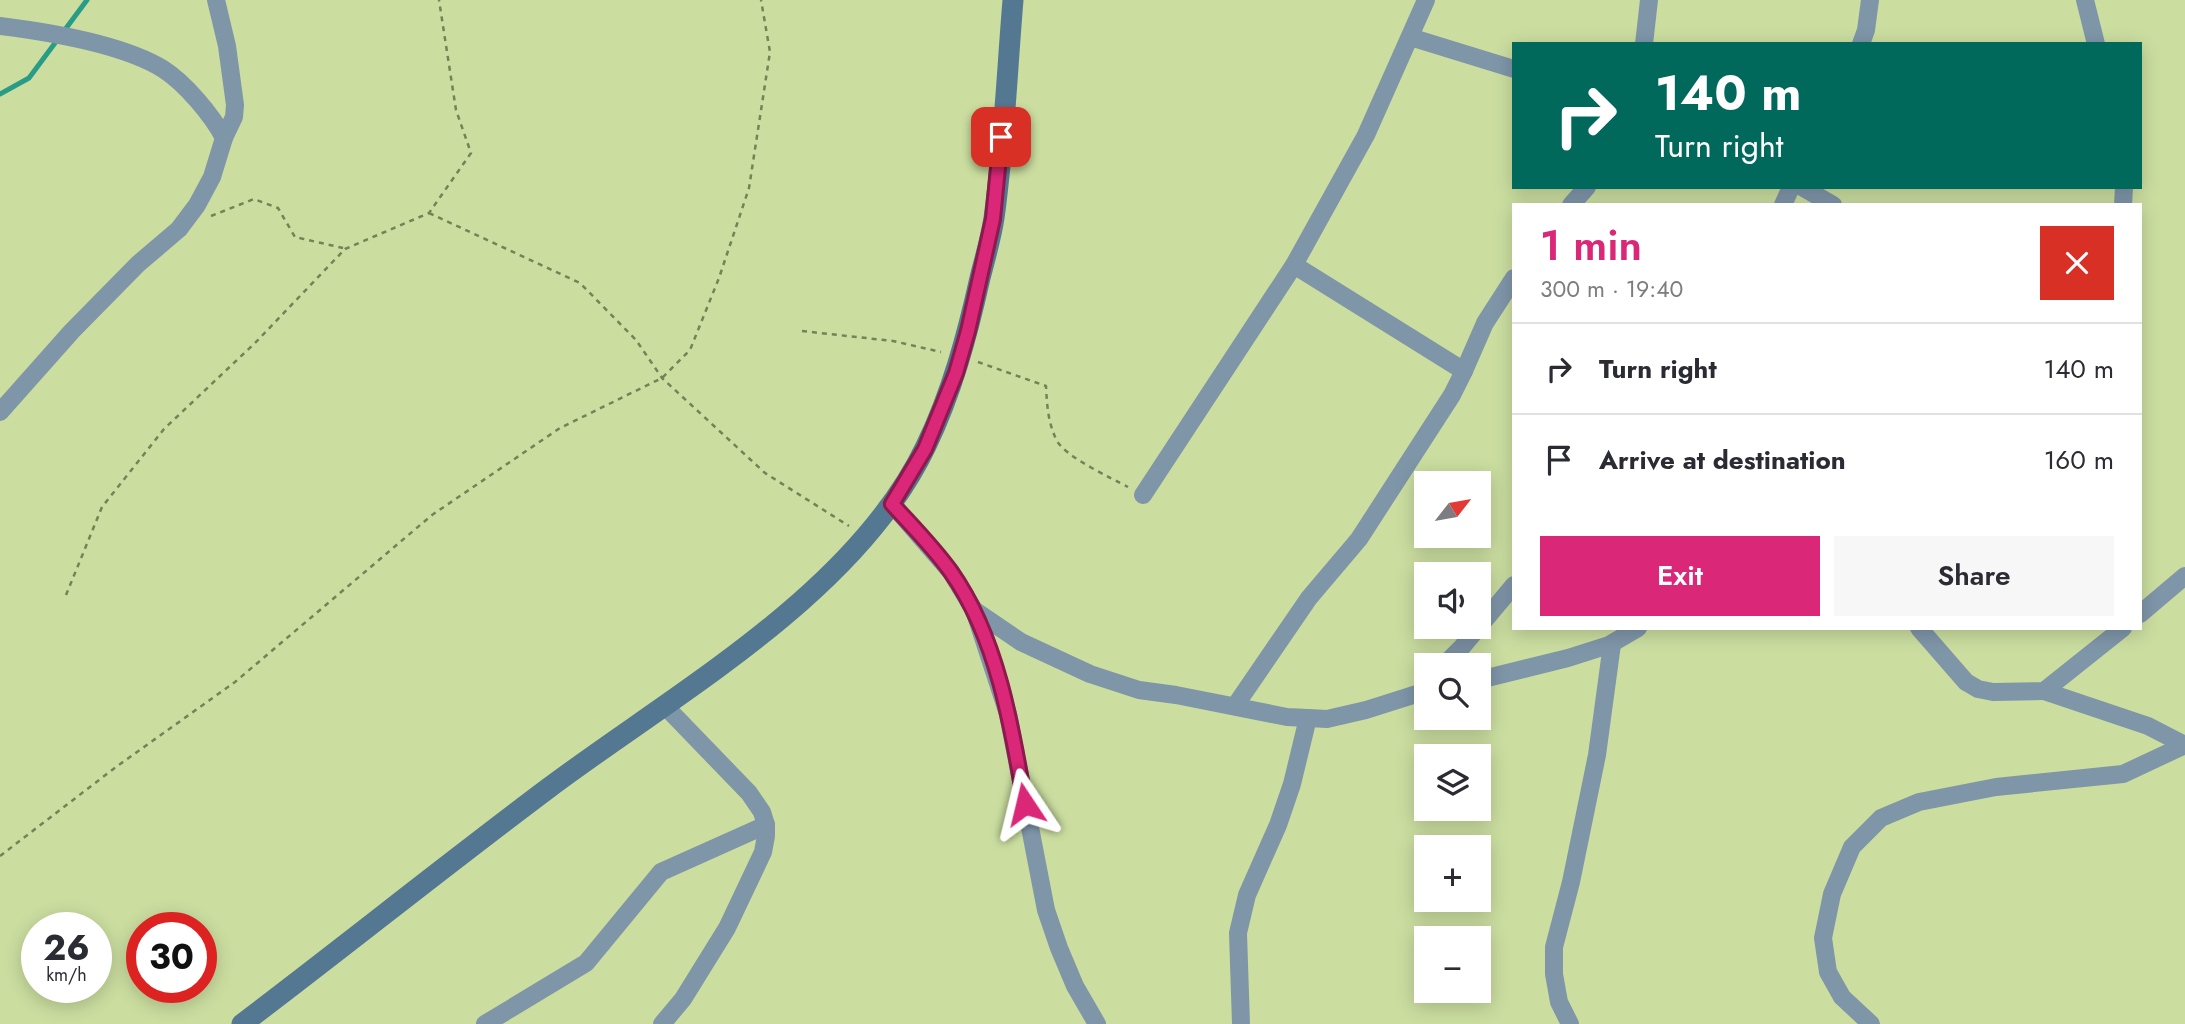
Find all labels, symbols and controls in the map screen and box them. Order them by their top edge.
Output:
text: 140 m [1655,58,1801,128]
icon: right [1540,70,1631,161]
pin [971,107,1031,167]
icon: arrive [982,118,1020,156]
text: Turn right [1655,123,1784,169]
text: 1 min [1540,215,1642,276]
button: close [2040,226,2114,300]
text: 300 m · 19:40 [1540,272,1683,306]
icon: right [1540,350,1578,388]
text: Turn right [1599,350,1717,388]
text: 140 m [2043,350,2114,388]
icon: arrive [1540,441,1578,479]
text: Arrive at destination [1599,441,1846,479]
text: 160 m [2044,441,2114,479]
north arrow [1414,471,1491,548]
map controls [1414,471,1491,1003]
button: Exit [1540,536,1820,616]
button: Share [1834,536,2114,616]
button: sound [1414,562,1491,639]
button: search [1414,653,1491,730]
button: layers [1414,744,1491,821]
position arrow [988,767,1062,841]
button: + [1414,835,1491,912]
speed limit sign: 30 [126,912,217,1003]
text: 26 [43,923,90,973]
button: − [1414,926,1491,1003]
text: km/h [46,962,87,988]

